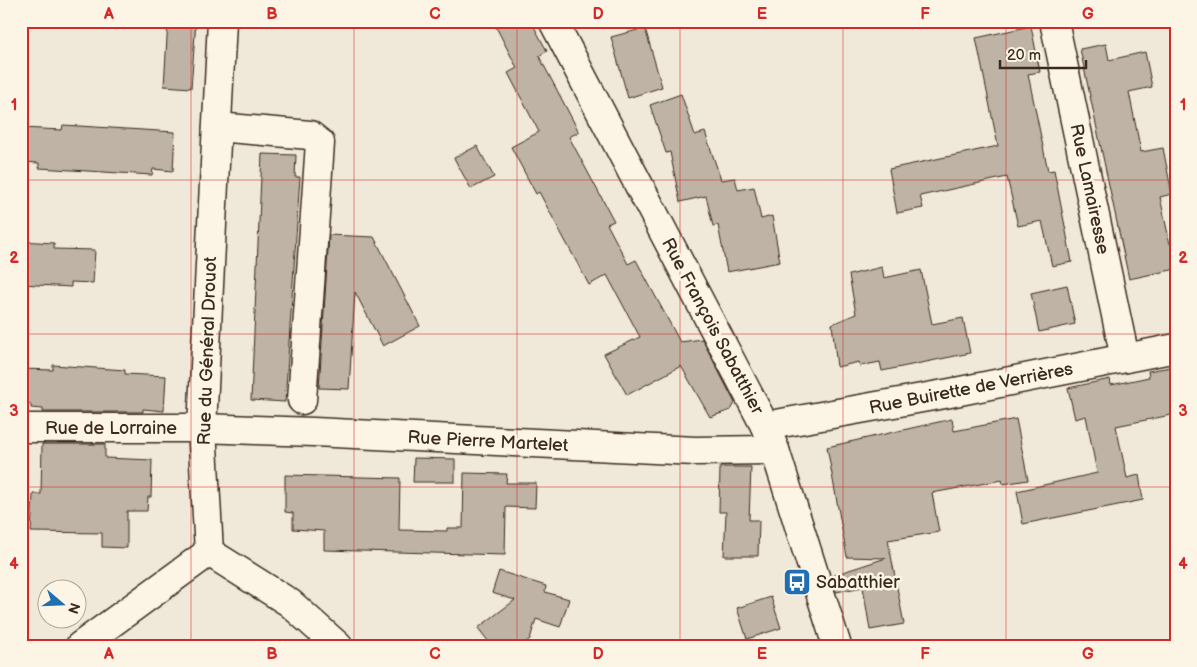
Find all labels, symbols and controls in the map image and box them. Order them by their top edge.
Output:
text: A [103,5,114,24]
text: B [266,5,278,24]
text: C [429,5,441,24]
text: D [592,5,604,24]
text: E [757,5,767,24]
text: F [920,5,930,24]
text: G [1082,5,1094,24]
scale bar [1000,38,1086,70]
text: 20 m [1007,46,1041,65]
text: 1 [11,96,17,115]
text: 1 [1180,96,1186,115]
street label: Rue Lamairesse [1065,122,1114,257]
street label: Rue François Sabatthier [657,234,768,418]
text: 2 [9,249,19,268]
text: 2 [1178,249,1188,268]
street label: Rue du Général Drouot [194,256,221,446]
street label: Rue Buirette de Verrières [867,358,1075,419]
text: 3 [9,402,19,421]
text: 3 [1178,402,1188,421]
street label: Rue de Lorraine [45,418,177,439]
street label: Rue Pierre Martelet [407,427,569,456]
text: 4 [9,555,19,574]
text: 4 [1178,555,1188,574]
bus stop icon: Sabatthier [782,567,812,597]
place label: Sabatthier [816,572,900,593]
north arrow [38,580,88,630]
text: N [64,600,84,616]
text: A [103,645,114,664]
text: B [266,645,278,664]
text: C [429,645,441,664]
text: D [592,645,604,664]
text: E [757,645,767,664]
text: F [920,645,930,664]
text: G [1082,645,1094,664]

